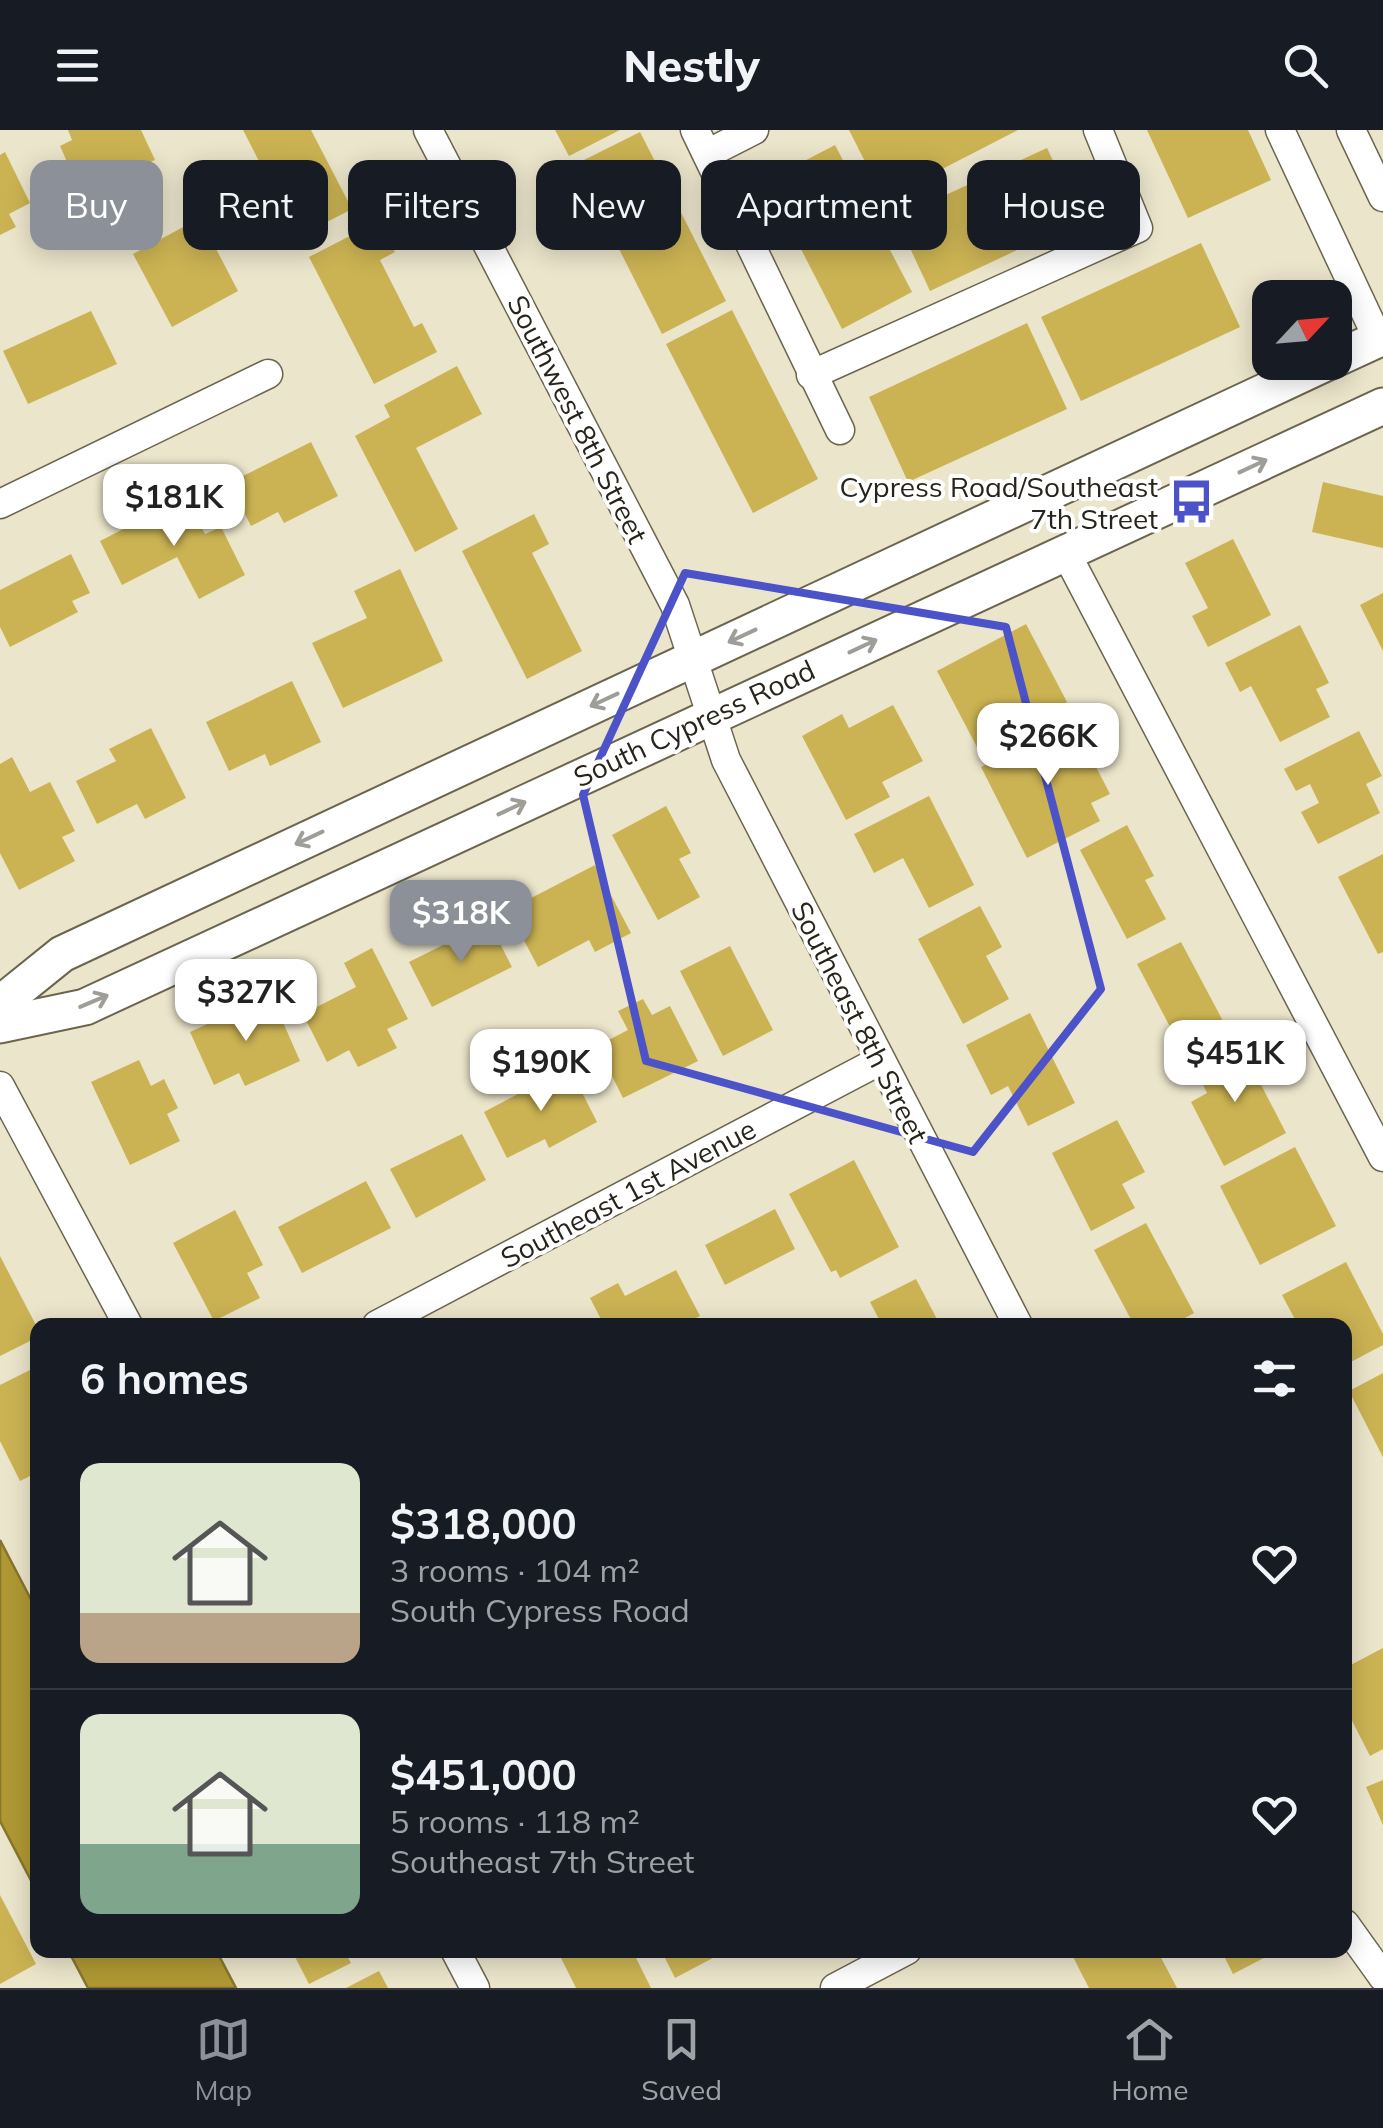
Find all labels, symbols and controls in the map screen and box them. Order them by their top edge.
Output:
text: Nestly [623,37,760,93]
icon: menu [50,38,105,93]
icon: search [1278,38,1333,93]
chip: Buy [30,160,163,250]
chip: Rent [183,160,328,250]
chip: Filters [348,160,516,250]
chip: New [536,160,681,250]
chip: Apartment [701,160,947,250]
chip: House [967,160,1140,250]
north arrow [1252,280,1352,380]
map controls [1252,280,1352,380]
street label: Southwest 8th Street [500,289,656,549]
one-way arrow [1238,455,1268,474]
pin: $181K [104,464,244,549]
place label: Cypress Road/Southeast 7th Street [839,469,1158,536]
text: $181K [125,476,223,516]
bus stop icon: Cypress Road/Southeast 7th Street [1167,478,1215,526]
one-way arrow [728,627,758,646]
one-way arrow [847,636,878,654]
street label: South Cypress Road [568,652,820,794]
one-way arrow [590,692,620,711]
pin: $266K [978,703,1118,788]
text: $266K [999,715,1097,755]
one-way arrow [496,797,526,816]
one-way arrow [295,830,325,848]
pin: $318K [391,880,531,965]
text: $318K [412,892,510,932]
street label: Southeast 8th Street [784,895,936,1149]
pin: $327K [176,959,316,1044]
text: $327K [197,971,295,1011]
one-way arrow [78,991,109,1009]
pin: $451K [1165,1020,1305,1105]
pin: $190K [471,1029,611,1114]
text: $451K [1186,1032,1284,1072]
text: $190K [492,1041,590,1081]
street label: Southeast 1st Avenue [494,1111,762,1275]
icon: filters [1247,1351,1302,1406]
text: 6 homes [80,1352,249,1405]
text: $318,000 [390,1497,577,1550]
icon: home [160,1503,280,1623]
icon: heart [1247,1536,1302,1591]
text: 3 rooms · 104 m² [390,1550,640,1590]
text: South Cypress Road [390,1590,690,1630]
text: $451,000 [390,1748,577,1801]
icon: home [160,1754,280,1874]
icon: heart [1247,1787,1302,1842]
text: 5 rooms · 118 m² [390,1801,640,1841]
text: Southeast 7th Street [390,1841,695,1881]
tab: Map [195,2012,252,2107]
tab: Saved [641,2012,722,2107]
tab: Home [1111,2012,1188,2107]

